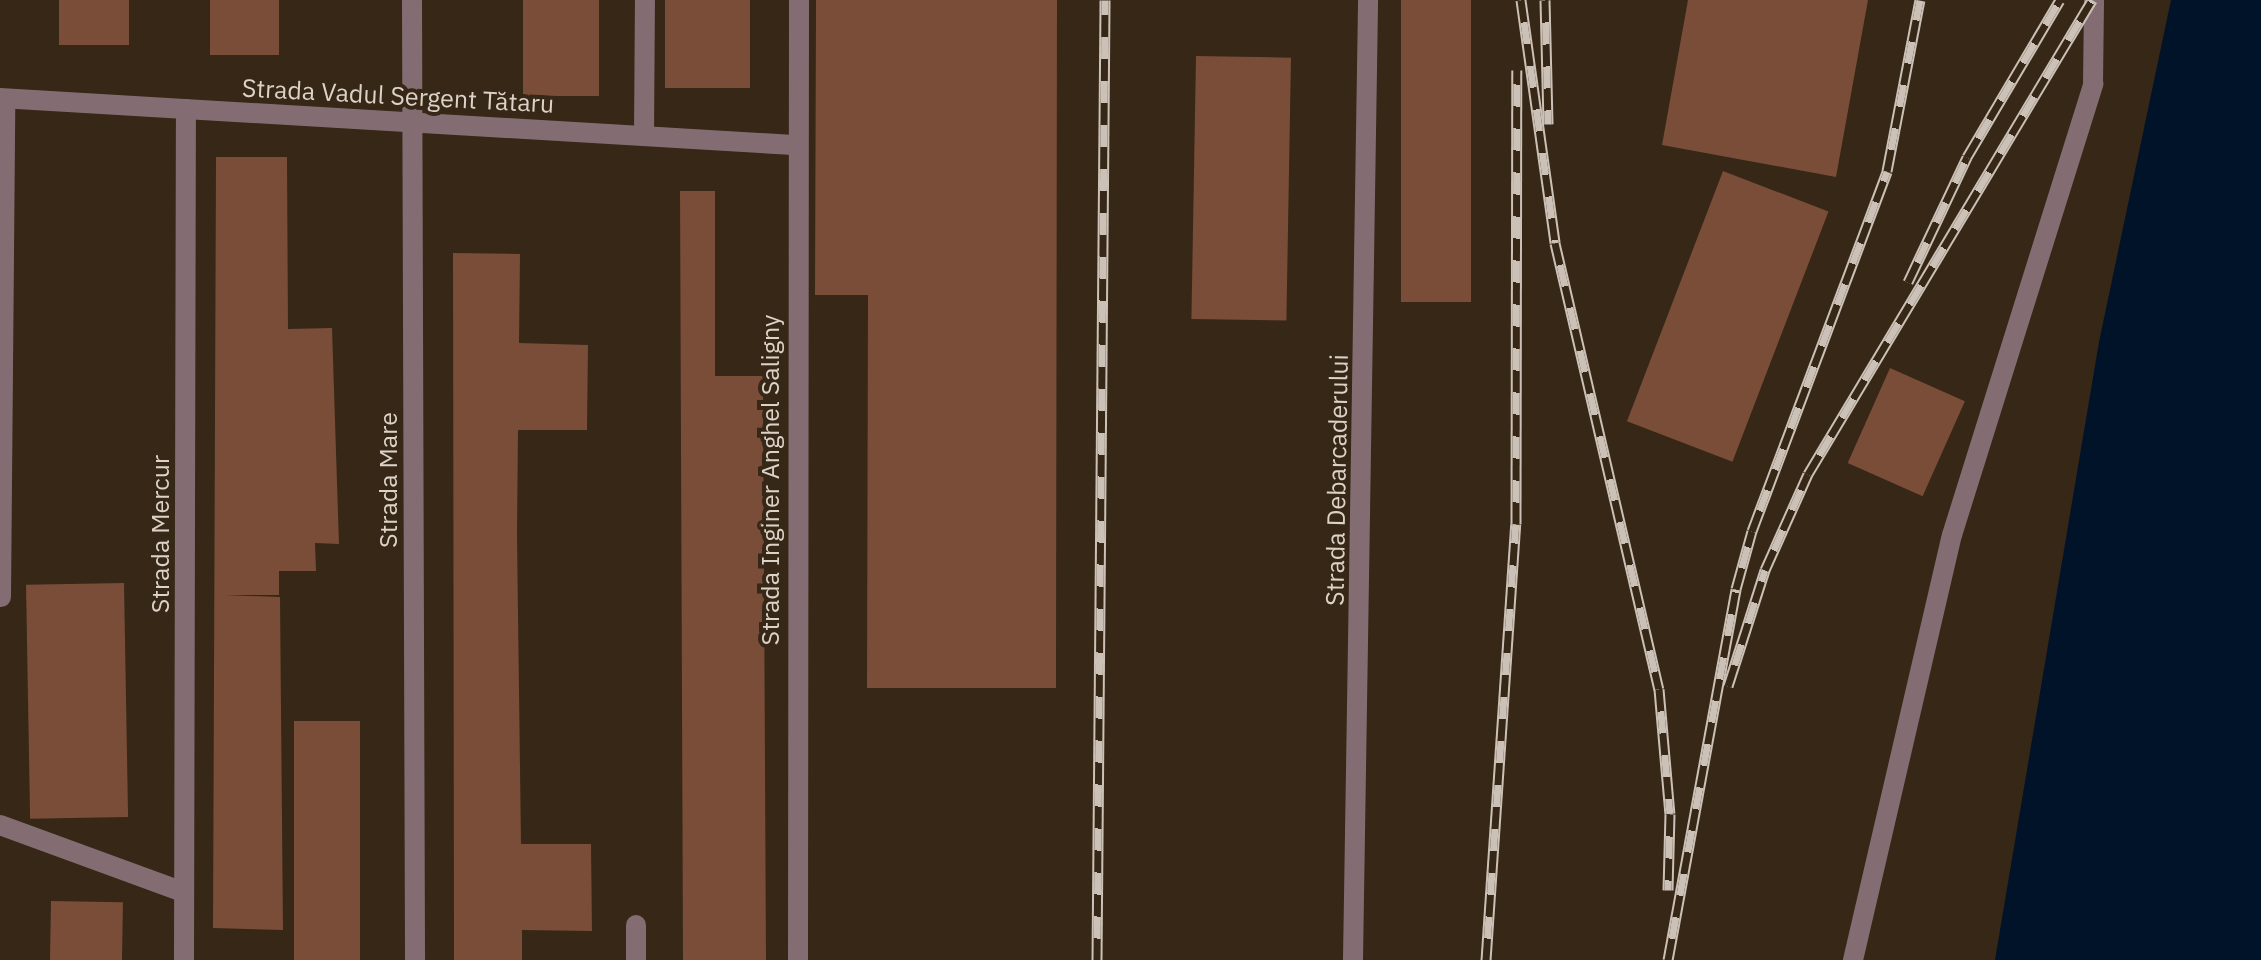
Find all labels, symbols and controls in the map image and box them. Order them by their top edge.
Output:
street label: Strada Vadul Sergent Tătaru [241,73,555,119]
street label: Strada Inginer Anghel Saligny [755,315,785,645]
street label: Strada Debarcaderului [1320,354,1354,606]
street label: Strada Mare [373,412,403,548]
street label: Strada Mercur [145,455,175,613]

